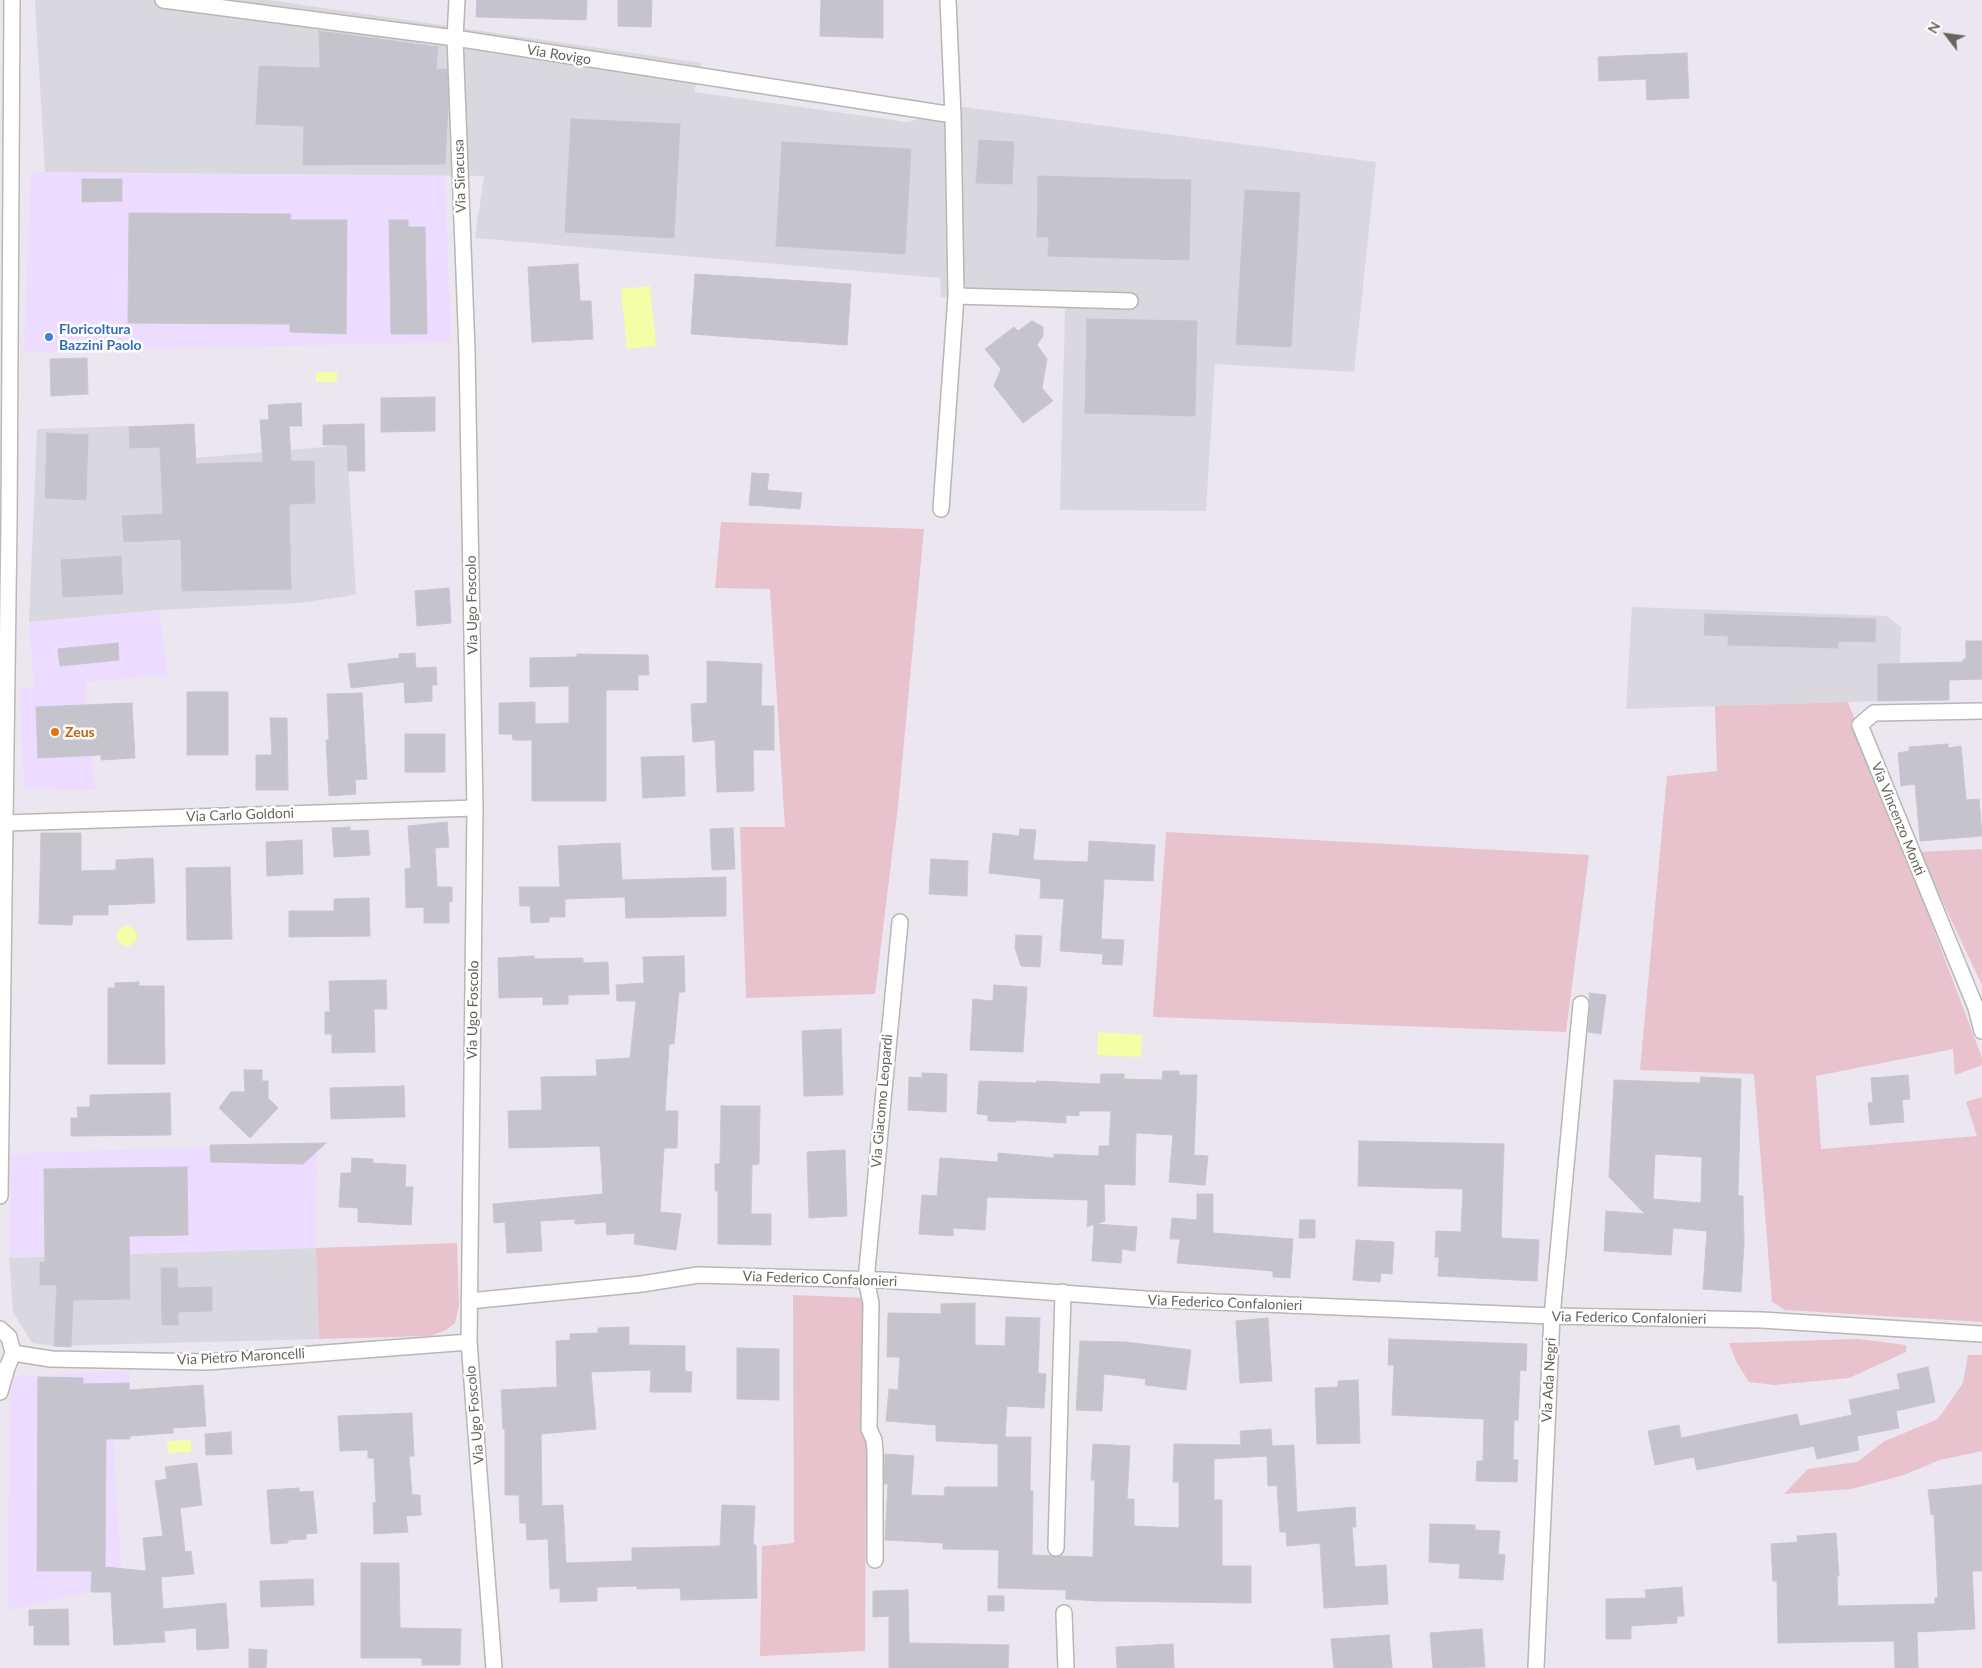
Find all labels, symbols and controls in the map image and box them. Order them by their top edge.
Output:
north arrow [1922,10,1972,60]
text: N [1924,18,1944,36]
street label: Via Rovigo [526,42,592,68]
street label: Via Siracusa [450,139,470,213]
place label: Floricoltura Bazzini Paolo [59,321,142,354]
marker: Floricoltura Bazzini Paolo [43,331,55,343]
street label: Via Ugo Foscolo [463,555,481,655]
place label: Zeus [65,724,95,740]
marker: Zeus [49,726,61,738]
street label: Via Vincenzo Monti [1868,760,1928,878]
street label: Via Carlo Goldoni [186,805,294,825]
street label: Via Ugo Foscolo [464,960,482,1060]
street label: Via Giacomo Leopardi [868,1033,896,1169]
street label: Via Federico Confalonieri [742,1268,898,1290]
street label: Via Federico Confalonieri [1147,1292,1303,1314]
street label: Via Federico Confalonieri [1551,1308,1707,1328]
street label: Via Ada Negri [1538,1337,1560,1423]
street label: Via Pietro Maroncelli [177,1345,305,1369]
street label: Via Ugo Foscolo [462,1365,488,1465]

